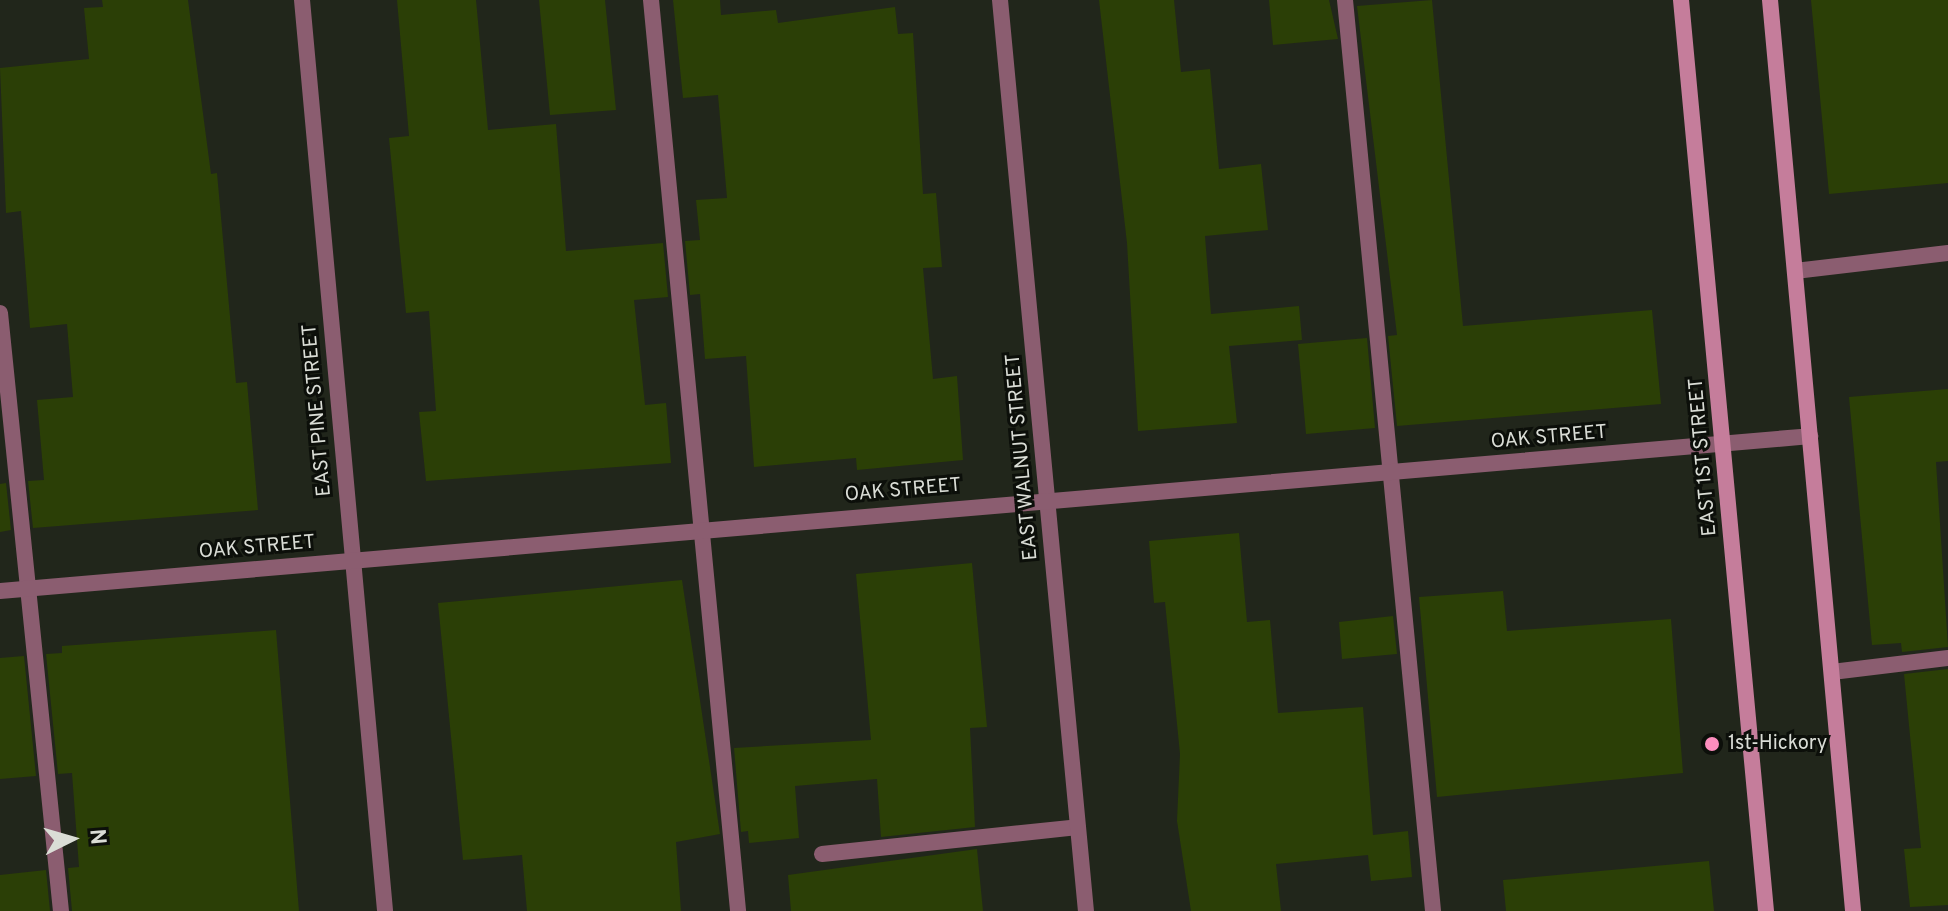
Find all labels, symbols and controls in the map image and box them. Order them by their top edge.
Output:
street label: EAST PINE STREET [298,322,338,498]
street label: EAST WALNUT STREET [1002,351,1044,563]
street label: EAST 1ST STREET [1685,376,1723,538]
street label: OAK STREET [1490,421,1608,455]
street label: OAK STREET [844,474,962,508]
street label: OAK STREET [198,531,316,565]
place label: 1st-Hickory [1728,732,1827,756]
marker: 1st-Hickory [1703,735,1721,753]
north arrow [32,799,112,879]
text: N [82,828,111,846]

